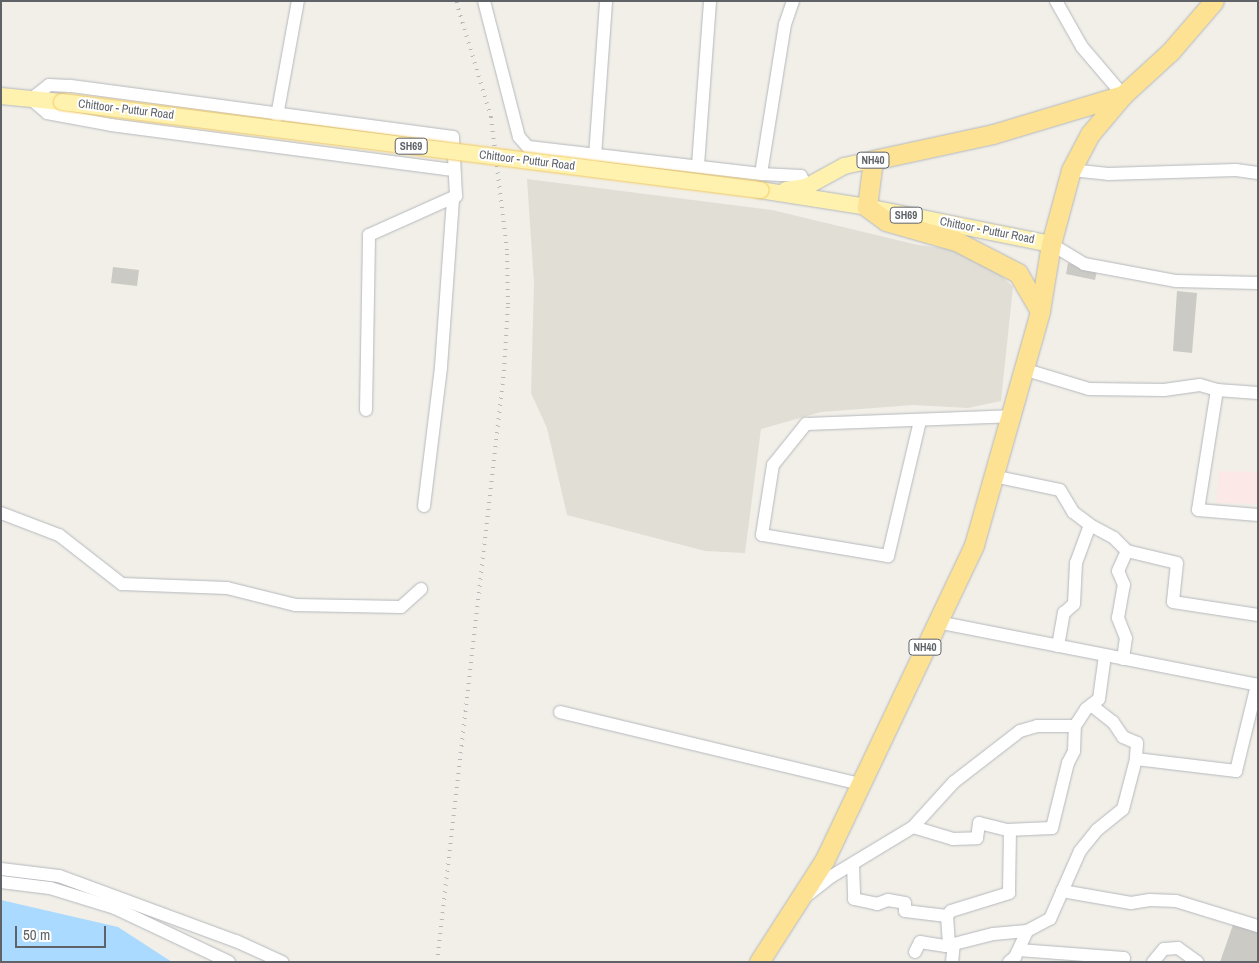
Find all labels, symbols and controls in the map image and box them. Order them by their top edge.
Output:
street label: Chittoor - Puttur Road [77,97,175,123]
road number: SH69 [394,138,428,154]
street label: Chittoor - Puttur Road [478,148,576,174]
road number: NH40 [856,152,890,168]
road number: SH69 [888,206,924,224]
street label: Chittoor - Puttur Road [938,215,1036,247]
road number: NH40 [908,638,942,656]
scale bar [18,916,109,948]
text: 50 m [23,924,50,945]

